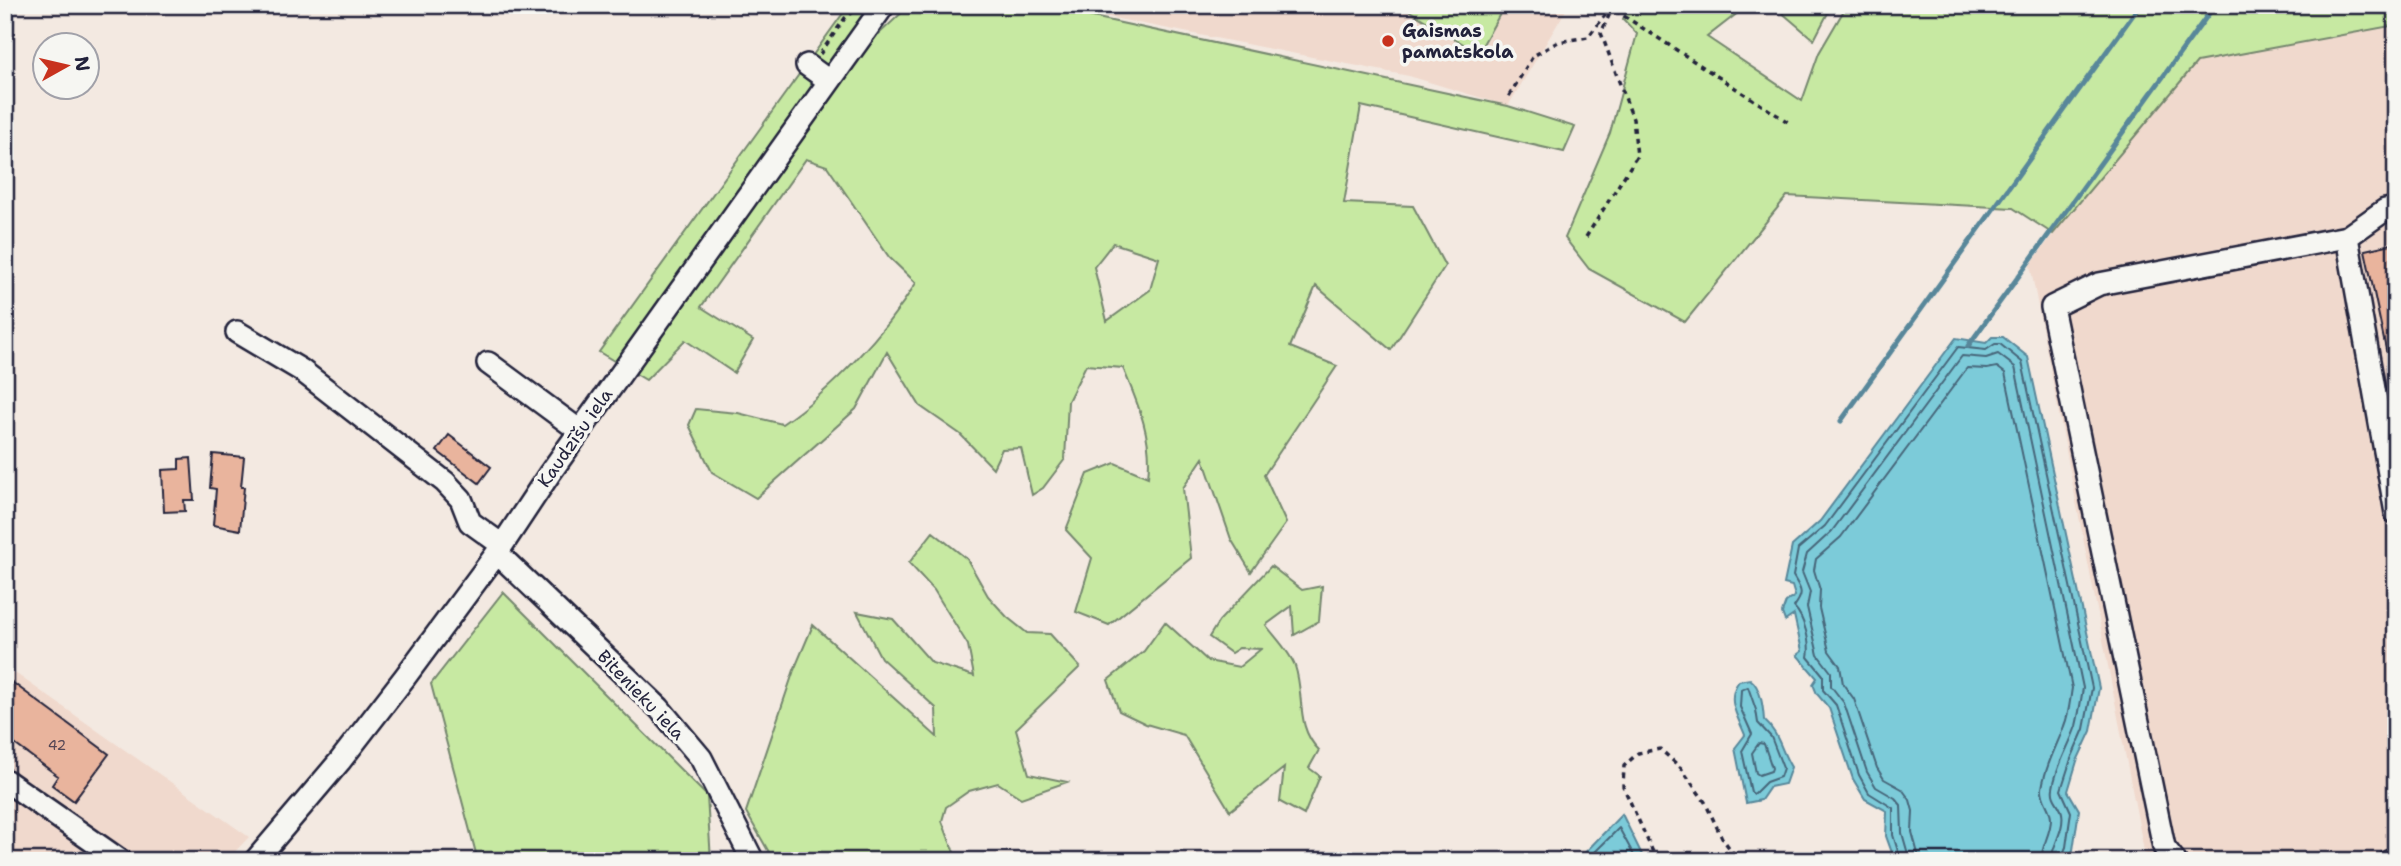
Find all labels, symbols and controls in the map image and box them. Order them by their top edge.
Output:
place label: Gaismas pamatskola [1402,19,1514,64]
north arrow [32,32,102,102]
marker: Gaismas pamatskola [1380,33,1396,49]
text: N [69,55,96,73]
street label: Kaudzīšu iela [532,384,618,492]
street label: Bitenieku iela [592,645,690,745]
house number: 42 [48,736,66,754]

